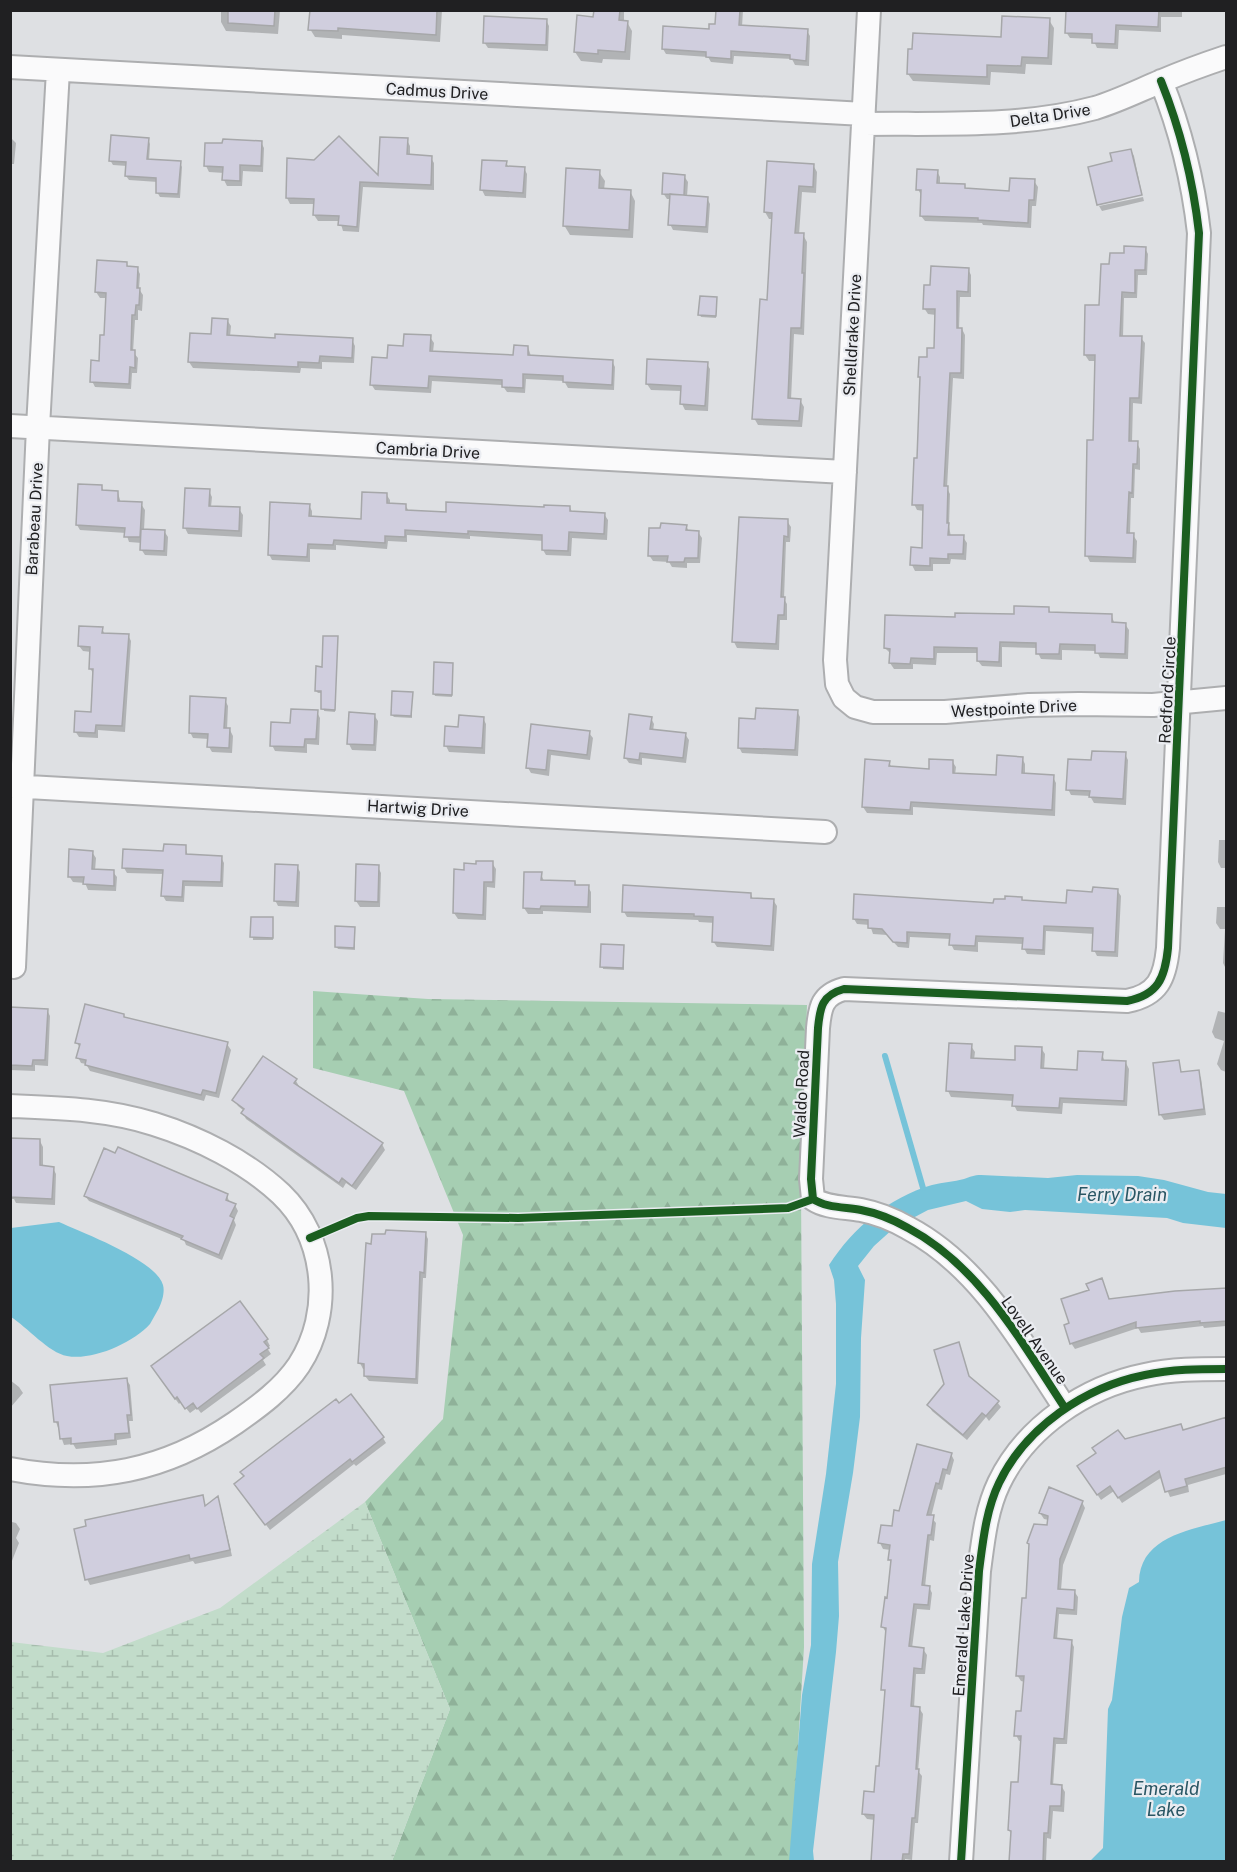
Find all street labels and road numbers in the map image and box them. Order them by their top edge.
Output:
street label: Cadmus Drive [385,79,489,104]
street label: Delta Drive [1008,100,1092,131]
street label: Shelldrake Drive [840,273,865,397]
street label: Cambria Drive [375,438,481,463]
street label: Barabeau Drive [22,462,47,576]
street label: Redford Circle [1155,636,1180,744]
street label: Westpointe Drive [950,696,1078,721]
street label: Hartwig Drive [367,796,469,821]
street label: Waldo Road [790,1050,813,1139]
street label: Lovell Avenue [997,1293,1072,1388]
street label: Emerald Lake Drive [949,1553,978,1697]

